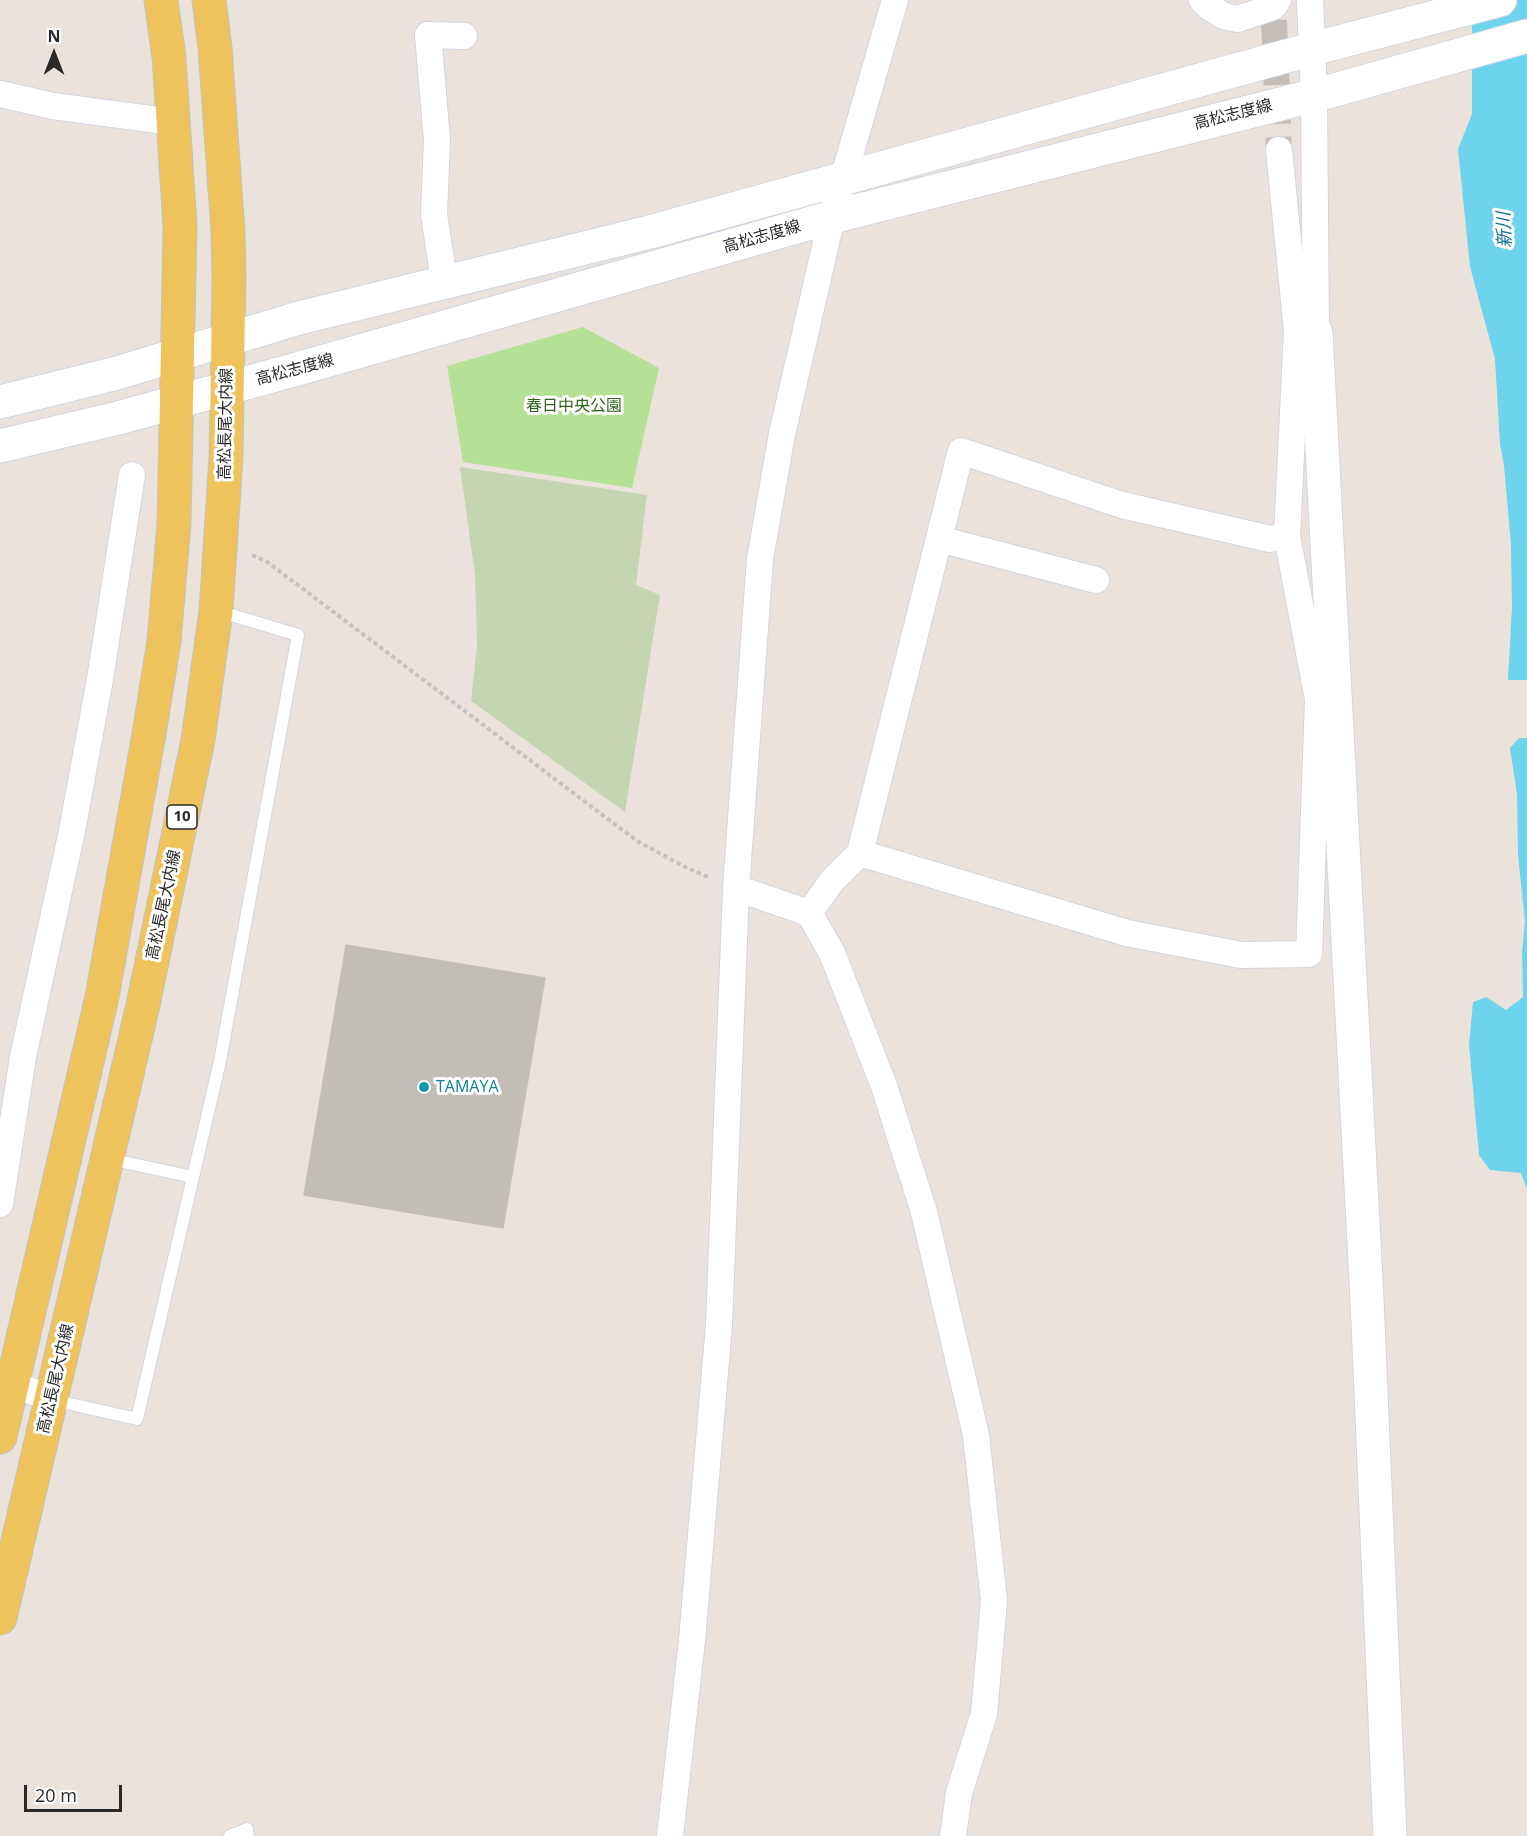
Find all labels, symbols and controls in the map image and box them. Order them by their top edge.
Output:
north arrow [24,24,84,84]
text: N [47,25,61,47]
street label: 高松志度線 [1192,96,1274,134]
water label: 新川 [1494,212,1516,248]
street label: 高松志度線 [721,217,803,257]
street label: 高松志度線 [254,350,336,390]
street label: 高松長尾大内線 [215,368,237,480]
park label: 春日中央公園 [526,396,622,416]
road number: 10 [167,805,197,829]
street label: 高松長尾大内線 [143,848,185,962]
place label: TAMAYA [436,1077,499,1097]
marker: TAMAYA [417,1080,431,1094]
street label: 高松長尾大内線 [34,1322,78,1436]
scale bar [27,1773,124,1811]
text: 20 m [35,1783,77,1807]

